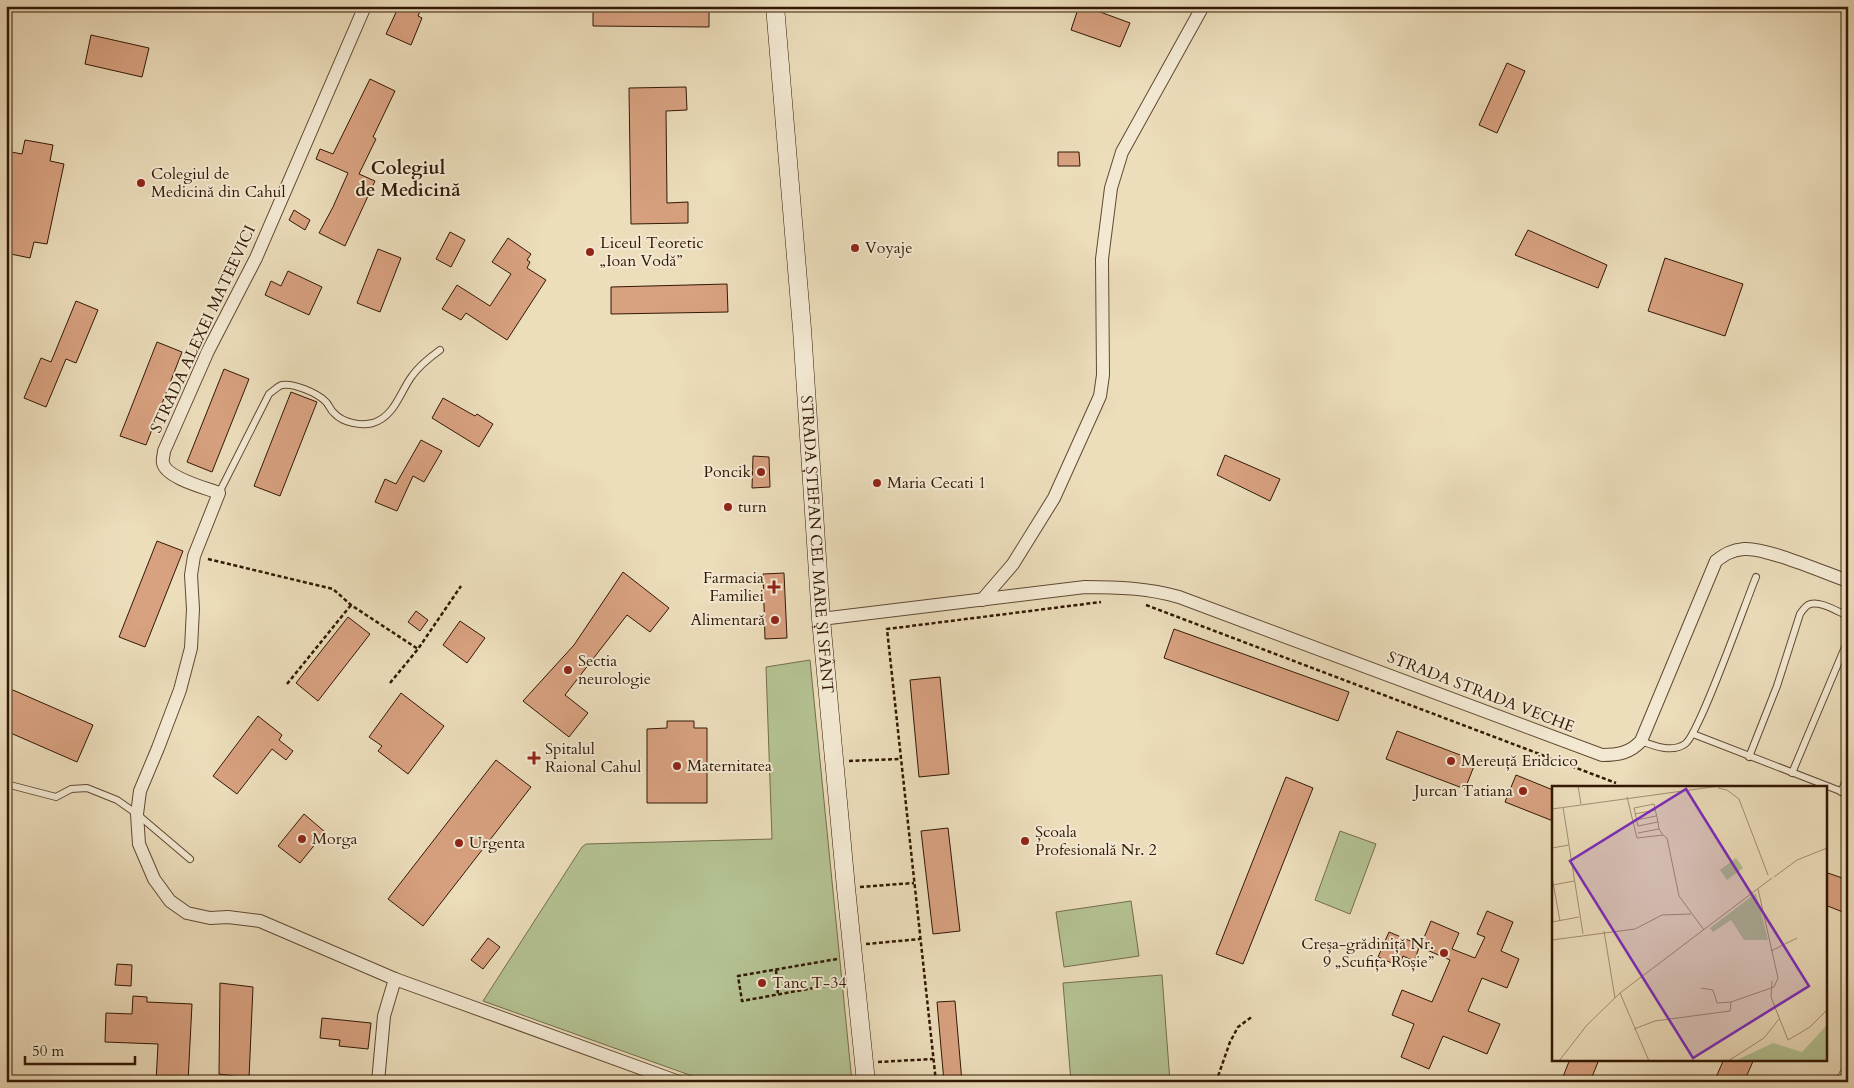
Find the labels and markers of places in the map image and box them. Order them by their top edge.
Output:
place label: Colegiul de Medicină din Cahul [151,163,286,203]
marker: Colegiul de Medicină din Cahul [135,177,147,189]
place label: Liceul Teoretic „Ioan Vodă” [600,232,704,272]
place label: Voyaje [865,237,913,259]
marker: Voyaje [849,242,861,254]
marker: Liceul Teoretic „Ioan Vodă” [584,246,596,258]
place label: Poncik [703,461,751,483]
marker: Poncik [755,466,767,478]
place label: Maria Cecati 1 [887,472,986,494]
marker: Maria Cecati 1 [871,477,883,489]
place label: turn [738,496,767,518]
marker: turn [722,501,734,513]
place label: Farmacia Familiei [703,567,764,607]
marker: Farmacia Familiei [768,581,780,593]
place label: Alimentară [691,609,765,631]
marker: Alimentară [769,614,781,626]
place label: Sectia neurologie [578,650,651,690]
marker: Sectia neurologie [562,664,574,676]
place label: Spitalul Raional Cahul [545,738,641,778]
place label: Mereuță Eridcico [1461,750,1578,772]
marker: Spitalul Raional Cahul [527,751,541,765]
place label: Maternitatea [687,755,772,777]
marker: Mereuță Eridcico [1445,755,1457,767]
marker: Maternitatea [671,760,683,772]
place label: Jurcan Tatiana [1412,780,1513,802]
marker: Jurcan Tatiana [1517,785,1529,797]
place label: Școala Profesională Nr. 2 [1035,821,1157,861]
place label: Morga [312,828,358,850]
place label: Urgenta [469,832,525,854]
marker: Morga [296,833,308,845]
marker: Școala Profesională Nr. 2 [1019,835,1031,847]
marker: Urgenta [453,837,465,849]
place label: Creșa-grădiniță Nr. 9 „Scufița Roșie” [1301,933,1434,973]
marker: Creșa-grădiniță Nr. 9 „Scufița Roșie” [1438,947,1450,959]
place label: Tanc T-34 [772,972,847,994]
marker: Tanc T-34 [756,977,768,989]

